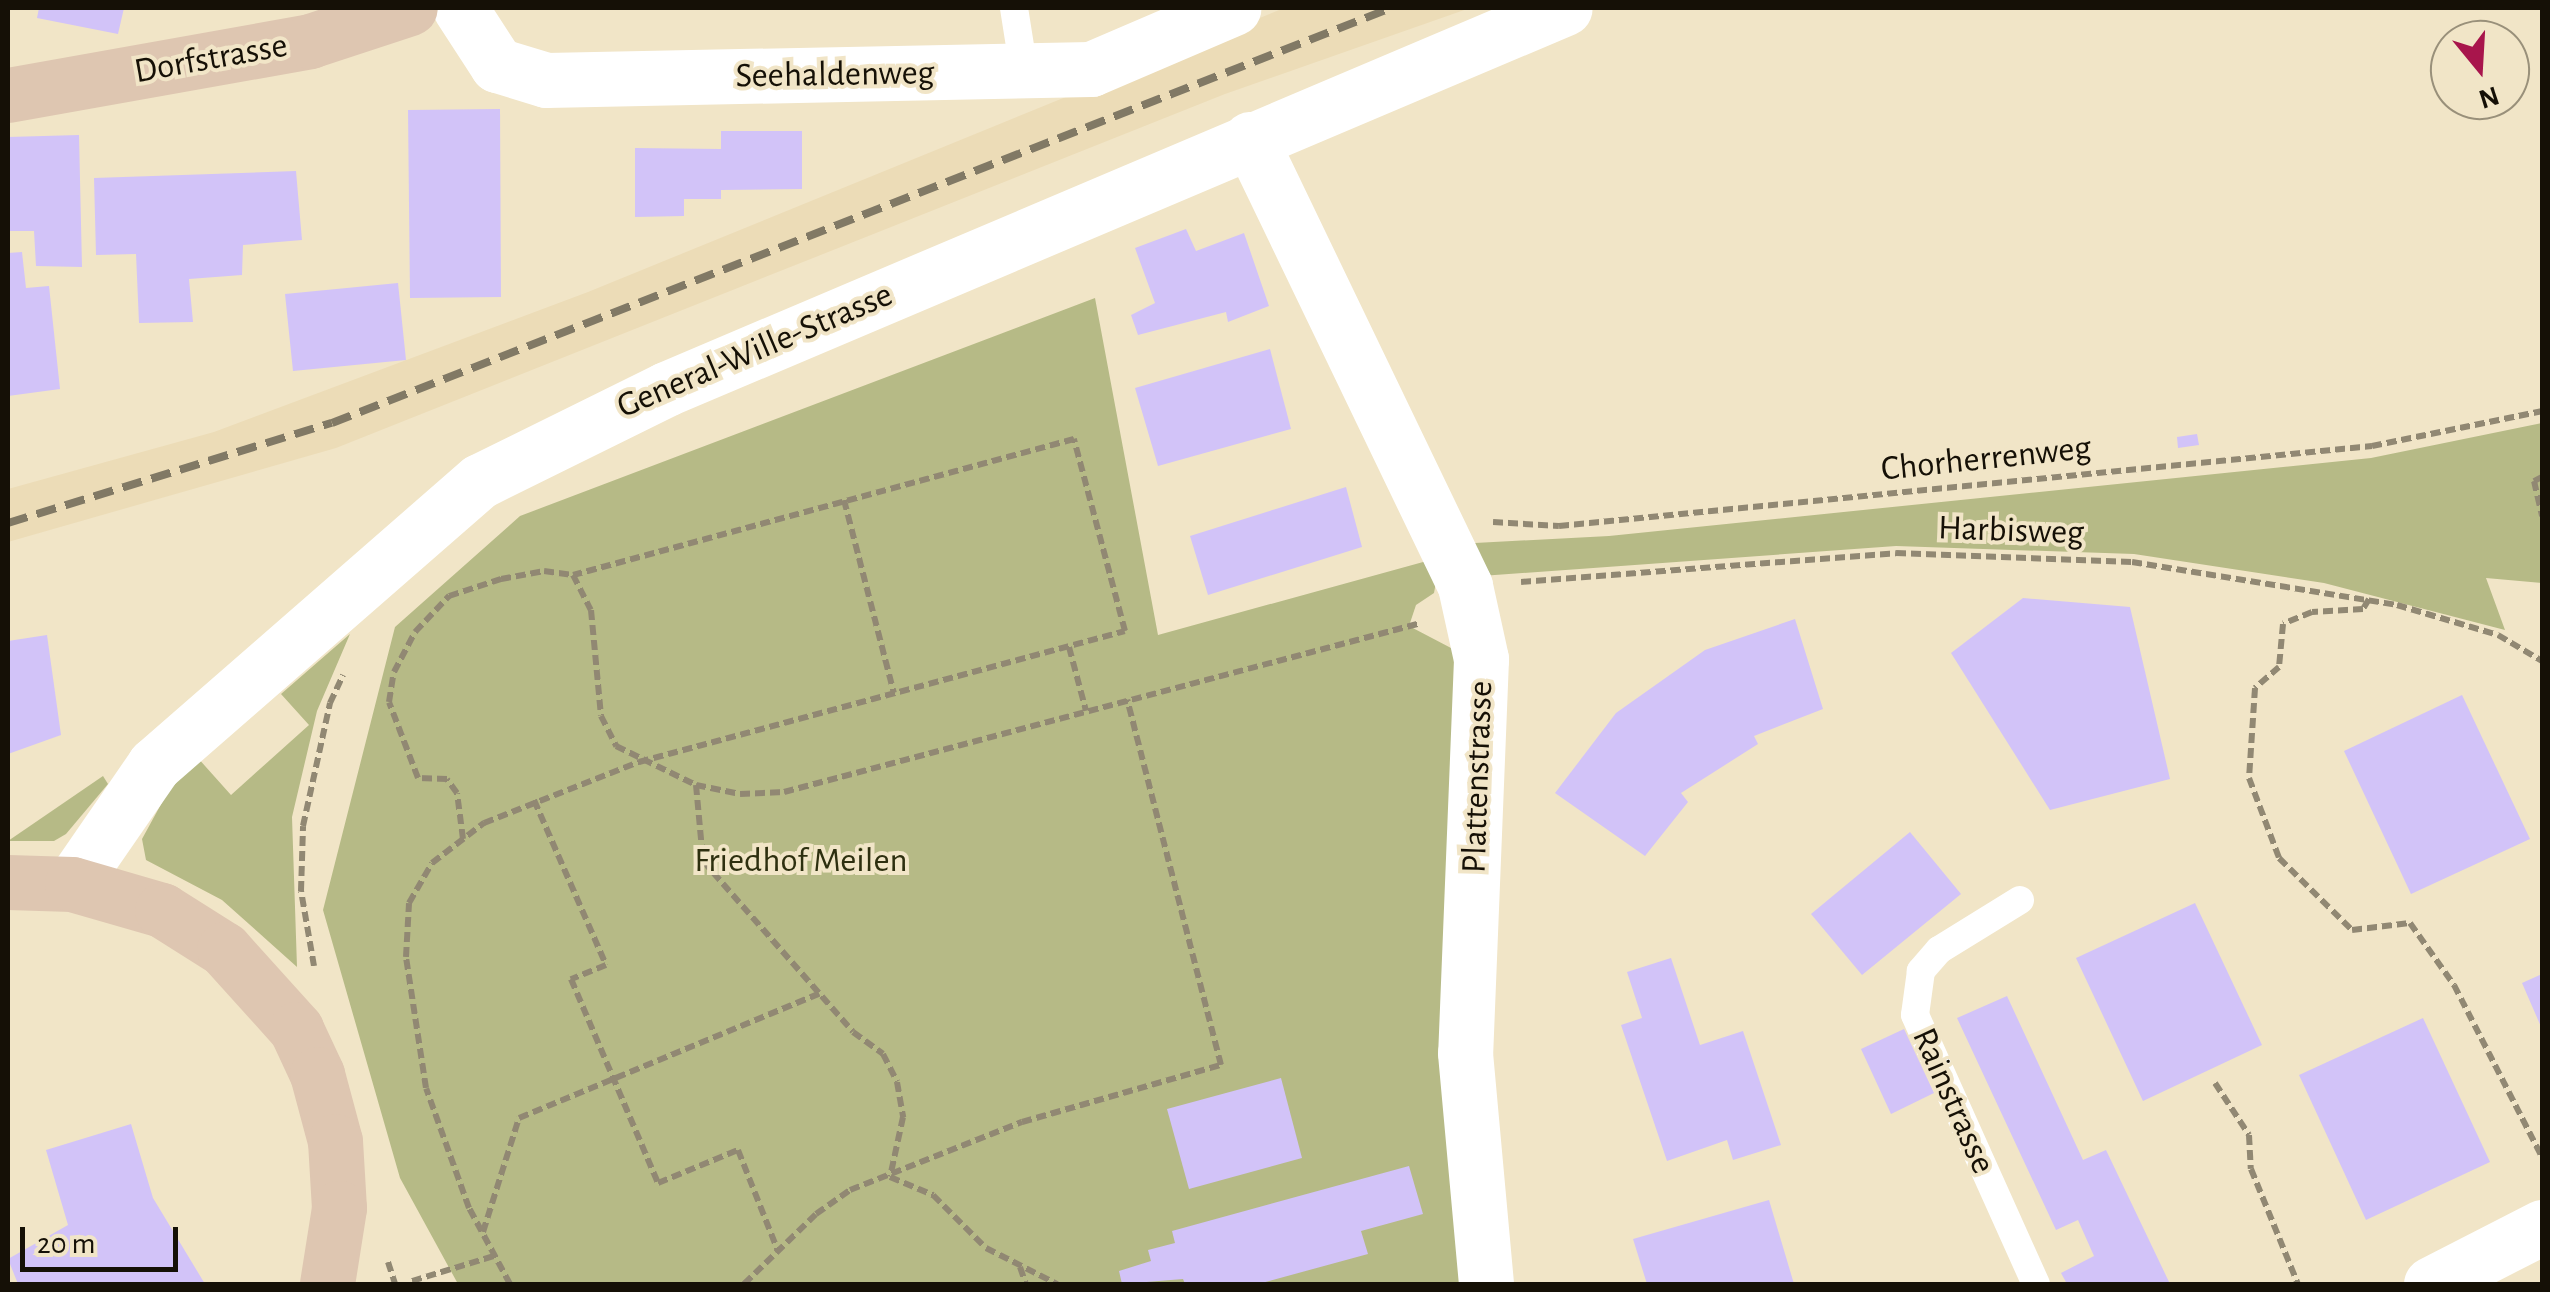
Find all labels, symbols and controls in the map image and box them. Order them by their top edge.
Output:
north arrow [2430,20,2530,120]
street label: Dorfstrasse [131,25,291,93]
street label: Seehaldenweg [735,52,935,98]
text: N [2475,80,2502,113]
street label: General-Wille-Strasse [611,274,899,428]
street label: Chorherrenweg [1879,427,2093,491]
street label: Harbisweg [1937,507,2085,555]
street label: Plattenstrasse [1454,680,1502,874]
park label: Friedhof Meilen [694,840,908,882]
street label: Rainstrasse [1902,1022,2004,1180]
scale bar [25,1207,182,1269]
text: 20 m [37,1229,95,1259]

